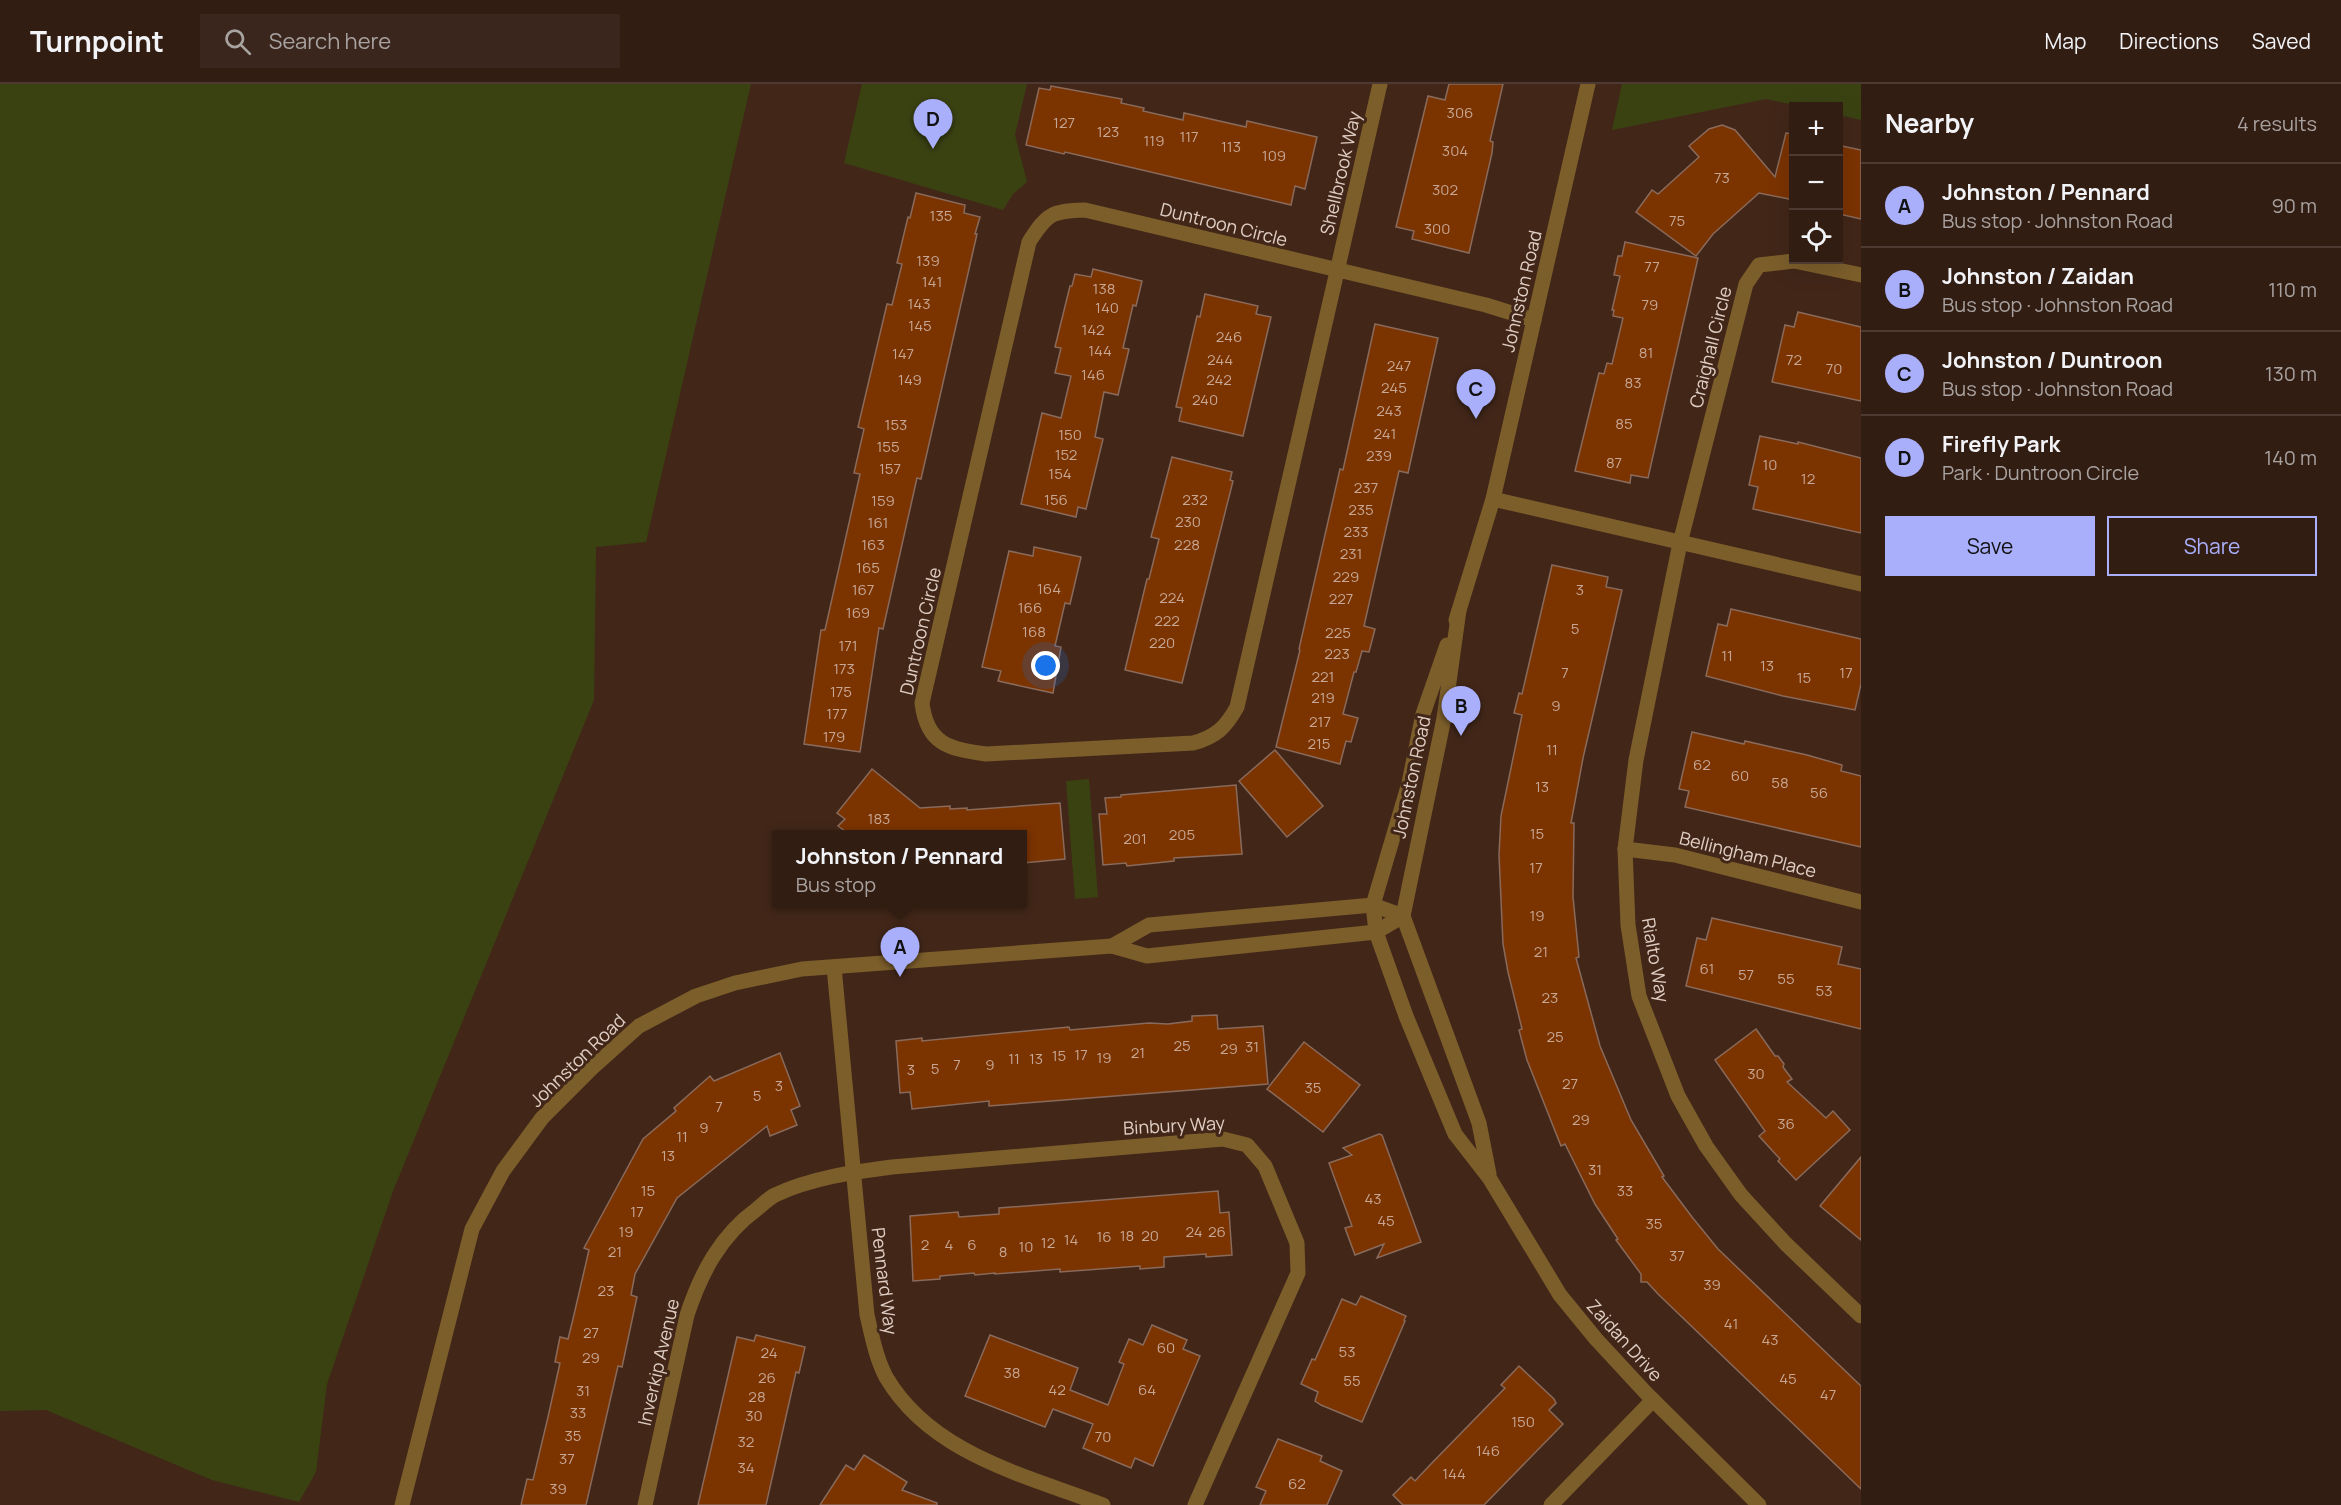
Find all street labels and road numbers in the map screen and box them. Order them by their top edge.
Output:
street label: Shellbrook Way [1314,108,1366,237]
street label: Duntroon Circle [1158,197,1290,251]
street label: Johnston Road [1495,228,1547,354]
street label: Craighall Circle [1683,284,1737,410]
street label: Duntroon Circle [894,565,946,697]
street label: Johnston Road [1386,714,1436,840]
street label: Bellingham Place [1677,825,1819,883]
street label: Rialto Way [1637,916,1675,1005]
street label: Johnston Road [524,1008,630,1112]
street label: Binbury Way [1123,1110,1226,1140]
street label: Pennard Way [867,1226,904,1337]
street label: Zaidan Drive [1582,1294,1668,1386]
street label: Inverkip Avenue [632,1296,684,1428]

